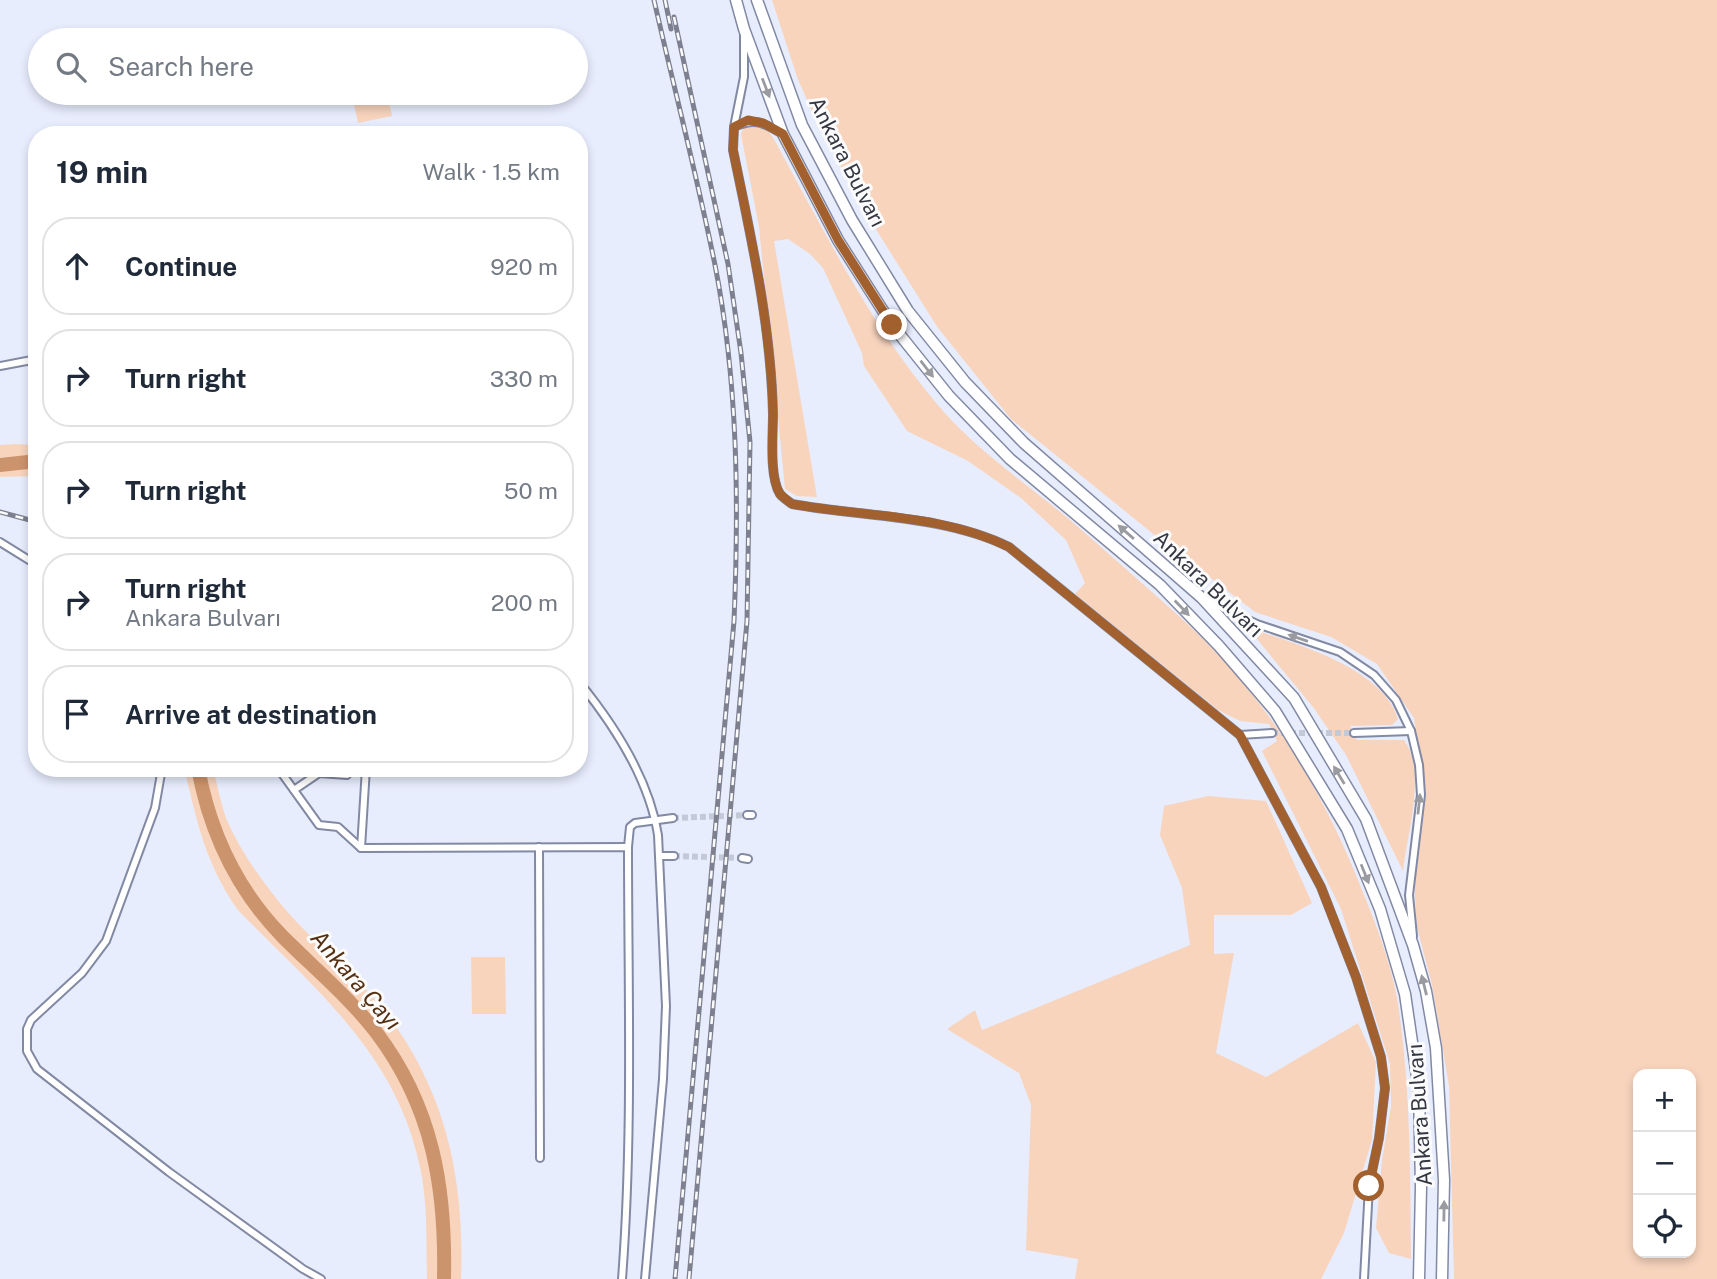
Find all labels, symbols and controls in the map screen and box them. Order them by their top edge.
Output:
search box [28,28,588,105]
icon: search [52,48,90,86]
text: Search here [108,51,254,82]
one-way arrow [761,77,772,98]
street label: Ankara Bulvarı [804,93,891,231]
text: 19 min [56,154,148,190]
text: Walk · 1.5 km [423,158,560,185]
icon: ahead [58,247,96,285]
text: Continue [125,251,237,282]
text: 920 m [490,253,558,280]
route end [876,309,907,340]
icon: right [58,359,96,397]
one-way arrow [919,360,934,377]
text: Turn right [125,363,247,394]
text: 330 m [490,365,558,392]
icon: right [58,471,96,509]
text: Turn right [125,475,247,506]
text: 50 m [504,477,558,504]
one-way arrow [1117,524,1135,540]
street label: Ankara Bulvarı [1148,525,1268,642]
text: Turn right [125,573,247,604]
icon: right [58,583,96,621]
text: 200 m [491,589,558,616]
one-way arrow [1173,599,1189,616]
text: Ankara Bulvarı [125,604,281,631]
one-way arrow [1287,632,1308,643]
icon: arrive [58,695,96,733]
text: Arrive at destination [125,699,377,730]
one-way arrow [1333,765,1346,784]
one-way arrow [1414,793,1425,815]
one-way arrow [1360,863,1371,884]
water label: Ankara Çayı [306,924,407,1035]
one-way arrow [1418,974,1429,996]
street label: Ankara Bulvarı [1402,1043,1437,1187]
map controls [1633,1069,1696,1258]
button: + [1633,1069,1696,1132]
button: − [1633,1132,1696,1195]
route start [1353,1170,1384,1201]
button: locate [1633,1195,1696,1258]
one-way arrow [1438,1200,1449,1222]

